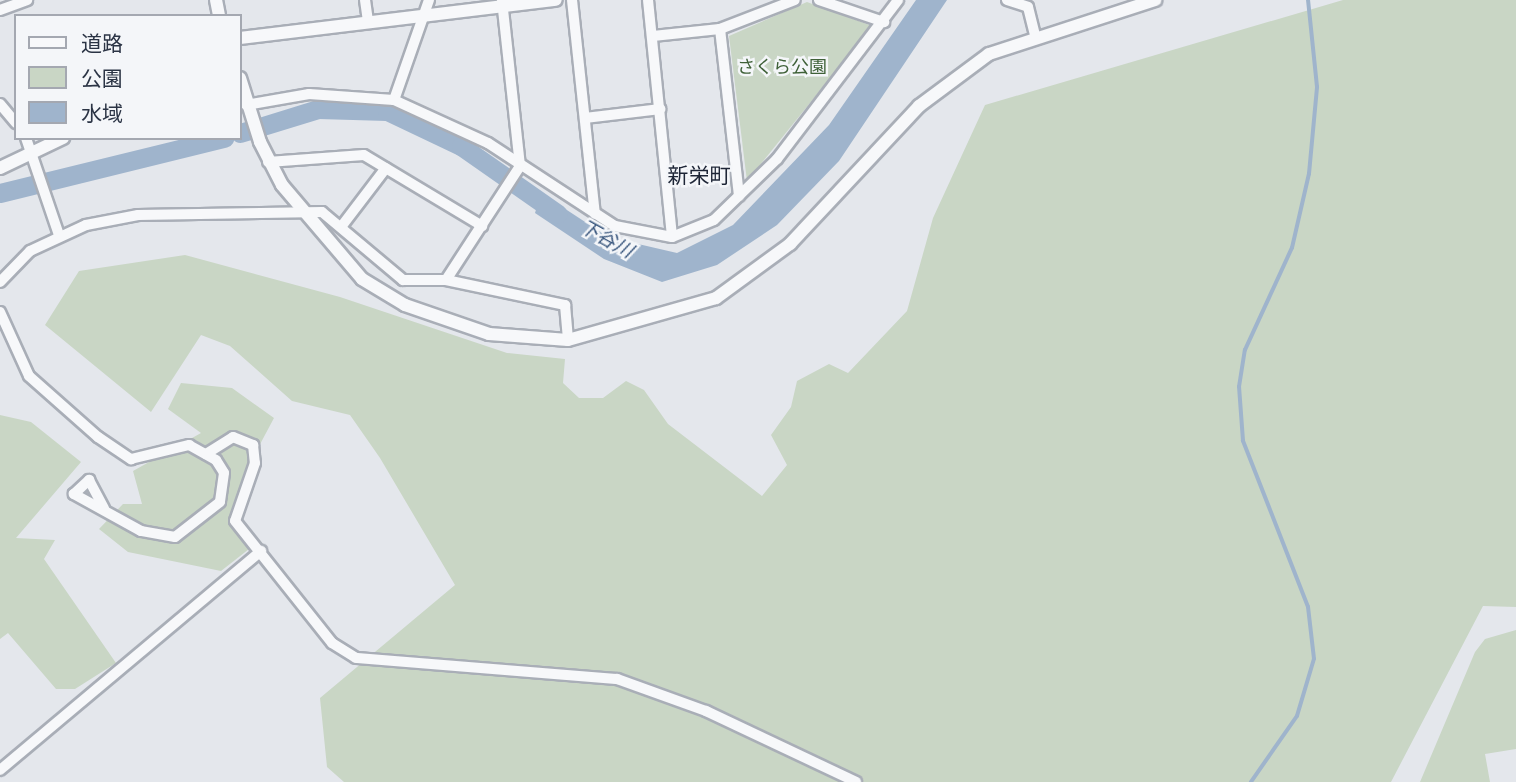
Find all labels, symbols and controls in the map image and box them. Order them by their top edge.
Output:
legend [14,14,242,140]
text: 道路 [81,30,123,58]
park label: さくら公園 [737,56,827,78]
text: 公園 [81,65,123,93]
text: 水域 [81,100,123,128]
district label: 新栄町 [668,163,730,189]
water label: 下谷川 [576,216,636,264]

